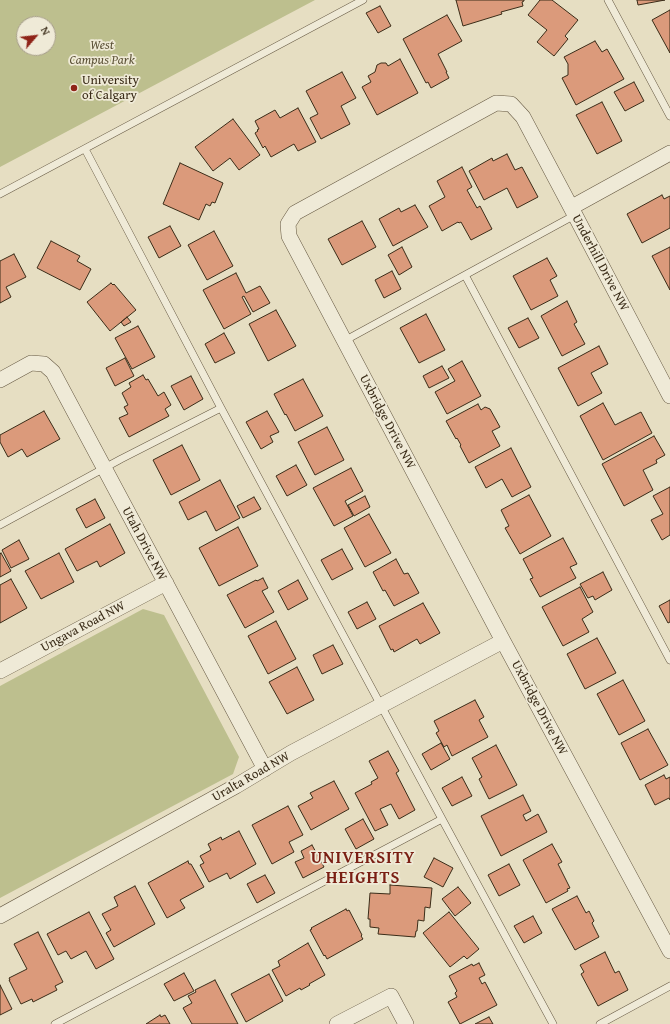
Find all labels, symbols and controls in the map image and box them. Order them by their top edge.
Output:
north arrow [16,16,56,56]
text: N [37,24,54,38]
park label: West Campus Park [69,38,135,69]
place label: University of Calgary [82,73,139,104]
marker: University of Calgary [69,83,79,93]
street label: Underhill Drive NW [568,212,632,314]
street label: Uxbridge Drive NW [355,372,419,472]
street label: Utah Drive NW [118,505,170,583]
street label: Ungava Road NW [38,598,128,656]
street label: Uxbridge Drive NW [507,658,571,758]
street label: Uralta Road NW [210,749,292,805]
district label: UNIVERSITY HEIGHTS [311,849,415,889]

